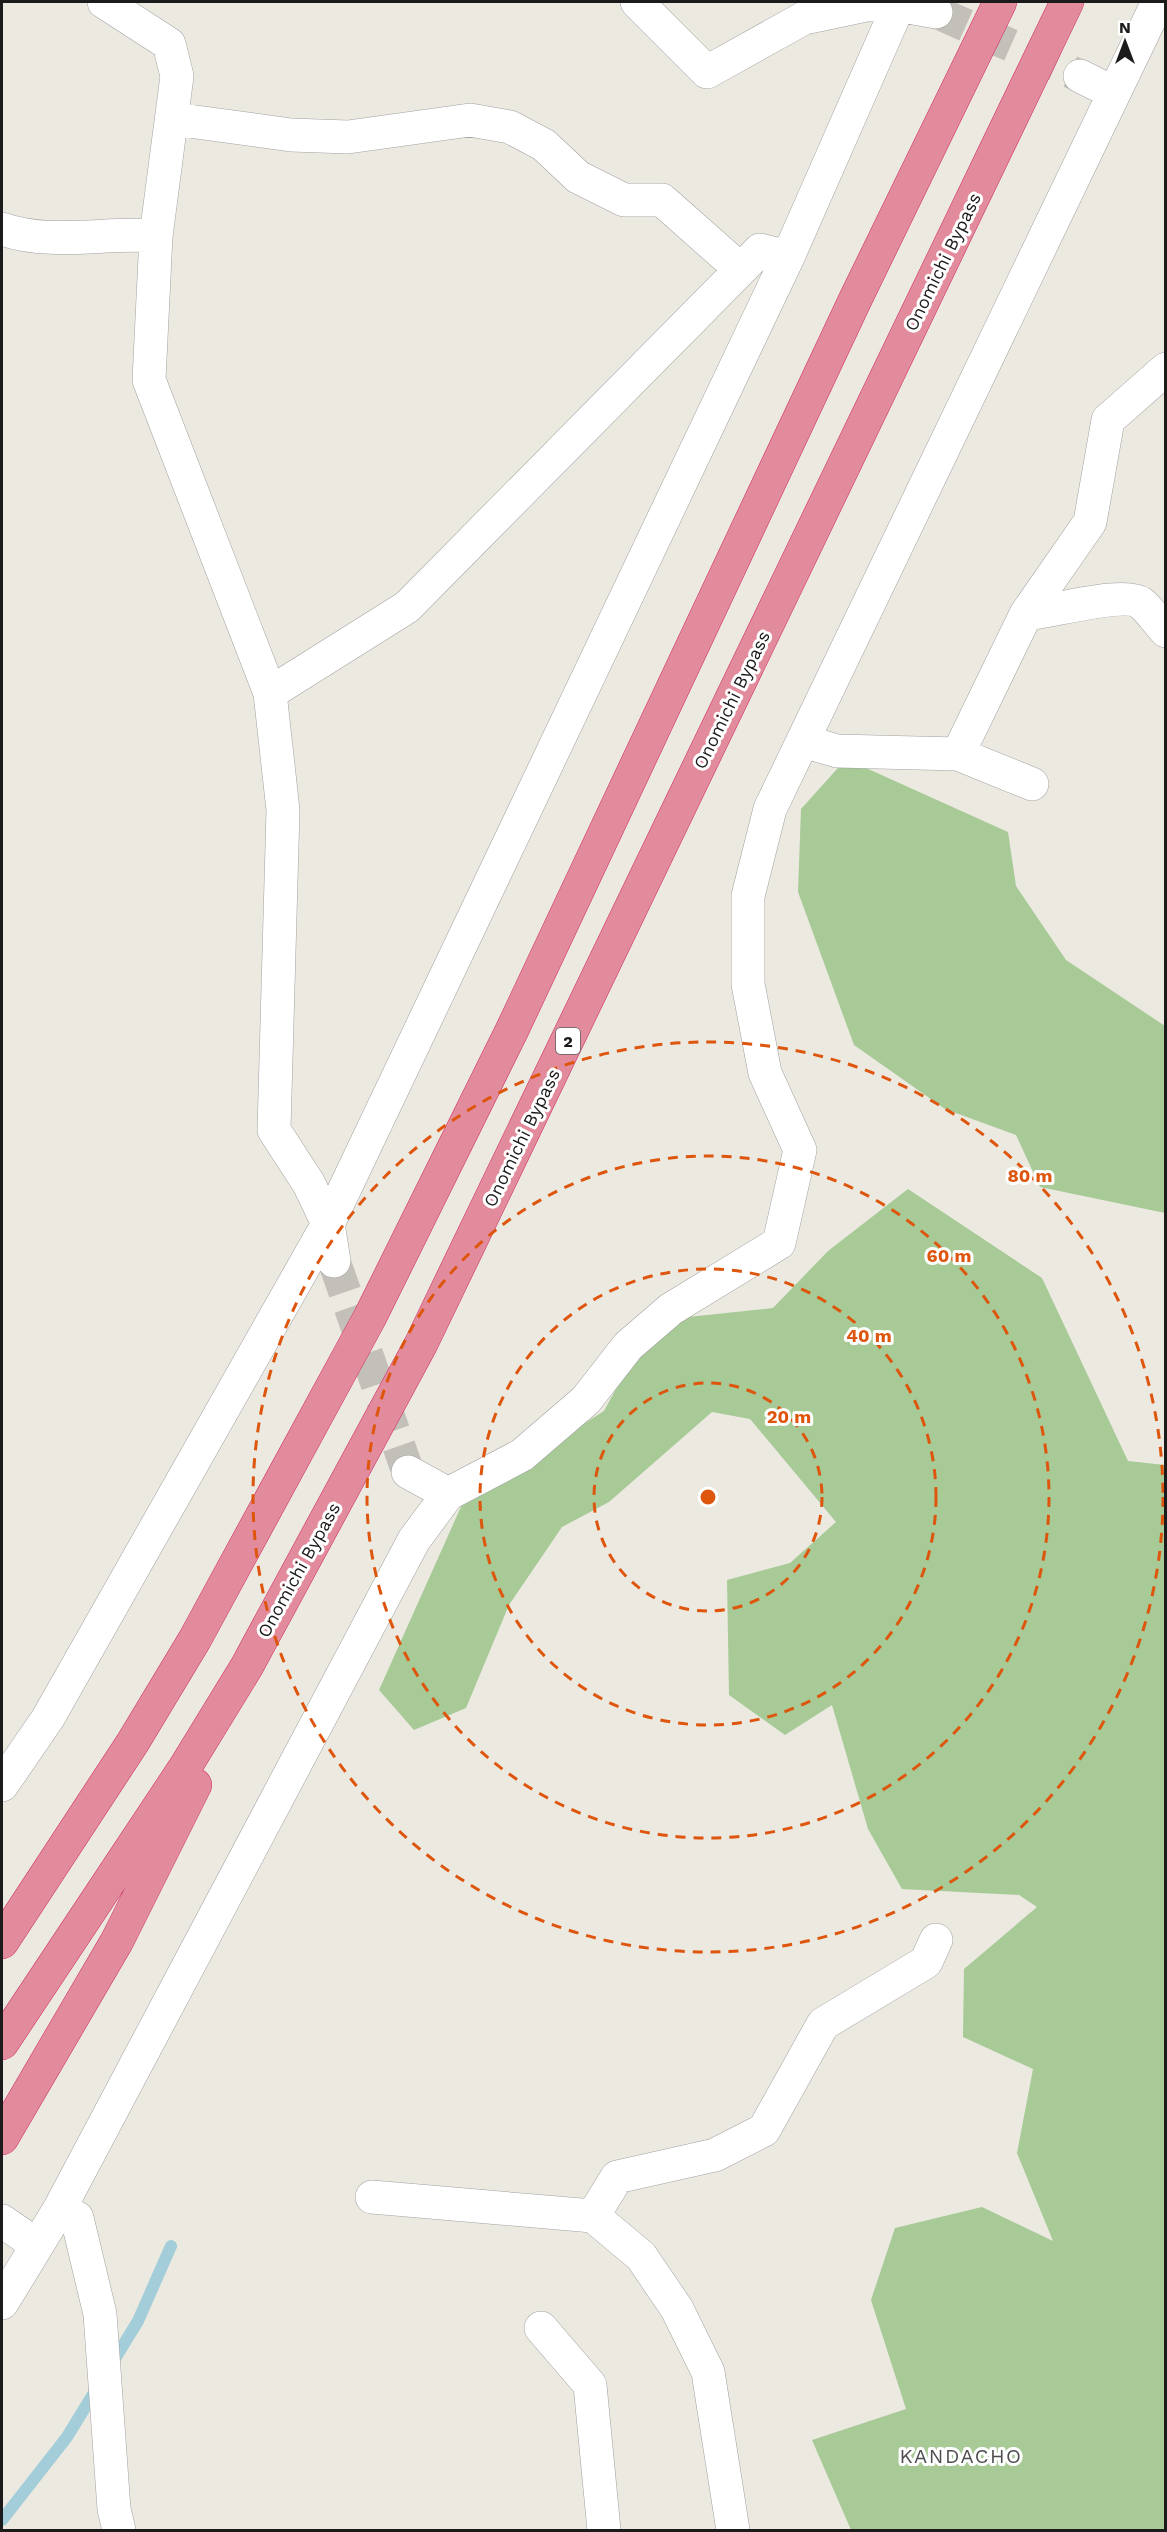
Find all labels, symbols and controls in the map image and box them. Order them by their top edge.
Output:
north arrow [1095,12,1155,72]
text: N [1119,18,1131,37]
street label: Onomichi Bypass [900,189,985,334]
street label: Onomichi Bypass [689,627,774,772]
road number: 2 [556,1028,580,1054]
street label: Onomichi Bypass [479,1065,564,1210]
text: 80 m [1008,1165,1052,1186]
text: 60 m [927,1245,971,1266]
text: 40 m [846,1325,892,1346]
text: 20 m [767,1406,811,1427]
centre of rings [698,1487,718,1507]
street label: Onomichi Bypass [253,1499,344,1641]
district label: KANDACHO [899,2444,1023,2468]

